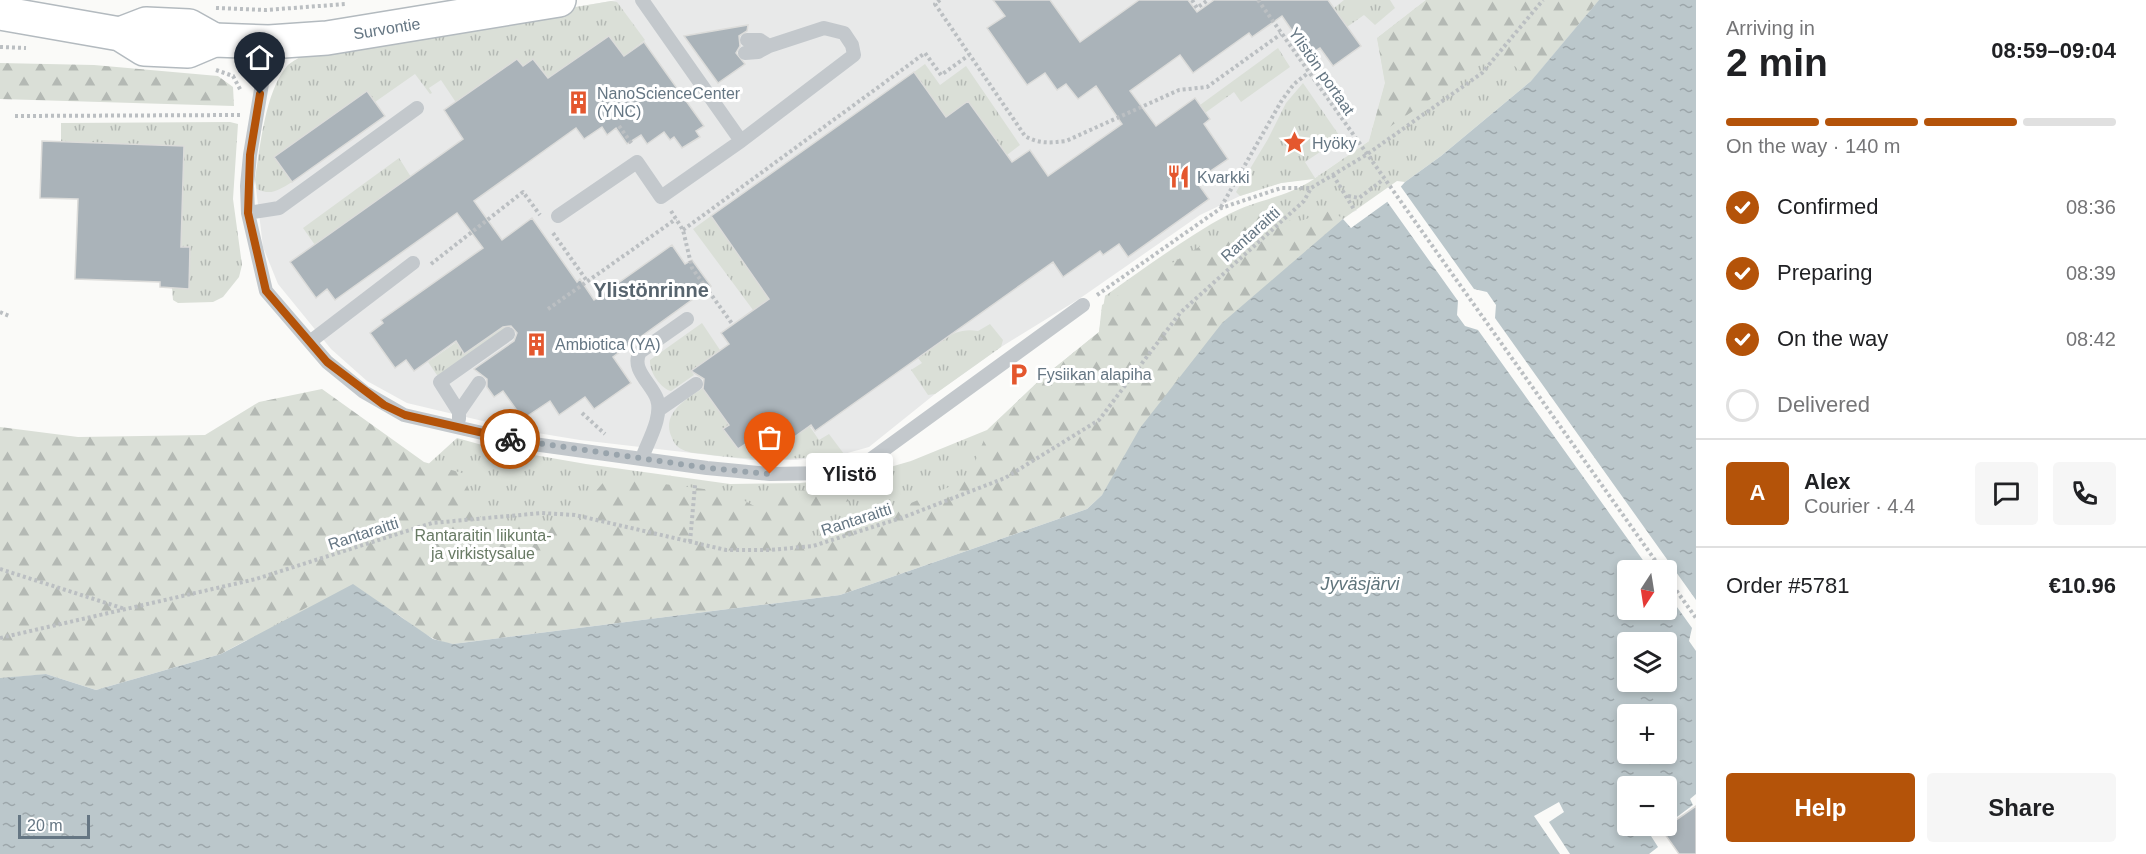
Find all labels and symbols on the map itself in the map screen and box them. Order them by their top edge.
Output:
street label: Survontie [352,15,422,43]
street label: Ylistön portaat [1285,25,1358,119]
pin [234,32,285,94]
place label: NanoScienceCenter (YNC) [597,85,741,120]
building icon: NanoScienceCenter (YNC) [566,89,592,115]
place icon: Hyöky [1281,130,1307,156]
place label: Hyöky [1312,135,1356,152]
restaurant icon: Kvarkki [1166,164,1192,190]
place label: Kvarkki [1197,169,1249,186]
street label: Rantaraitti [1218,204,1283,265]
district label: Ylistönrinne [593,279,709,301]
building icon: Ambiotica (YA) [524,331,550,357]
place label: Ambiotica (YA) [555,336,661,353]
parking icon: Fysiikan alapiha [1006,361,1032,387]
place label: Fysiikan alapiha [1037,366,1152,383]
courier [480,409,540,469]
pin [744,412,795,474]
callout: Ylistö [806,453,893,495]
street label: Rantaraitti [819,500,893,539]
street label: Rantaraitti [326,514,400,553]
park label: Rantaraitin liikunta- ja virkistysalue [415,527,551,562]
north arrow [1617,560,1677,620]
water label: Jyväsjärvi [1319,574,1401,594]
scale bar [18,812,90,840]

